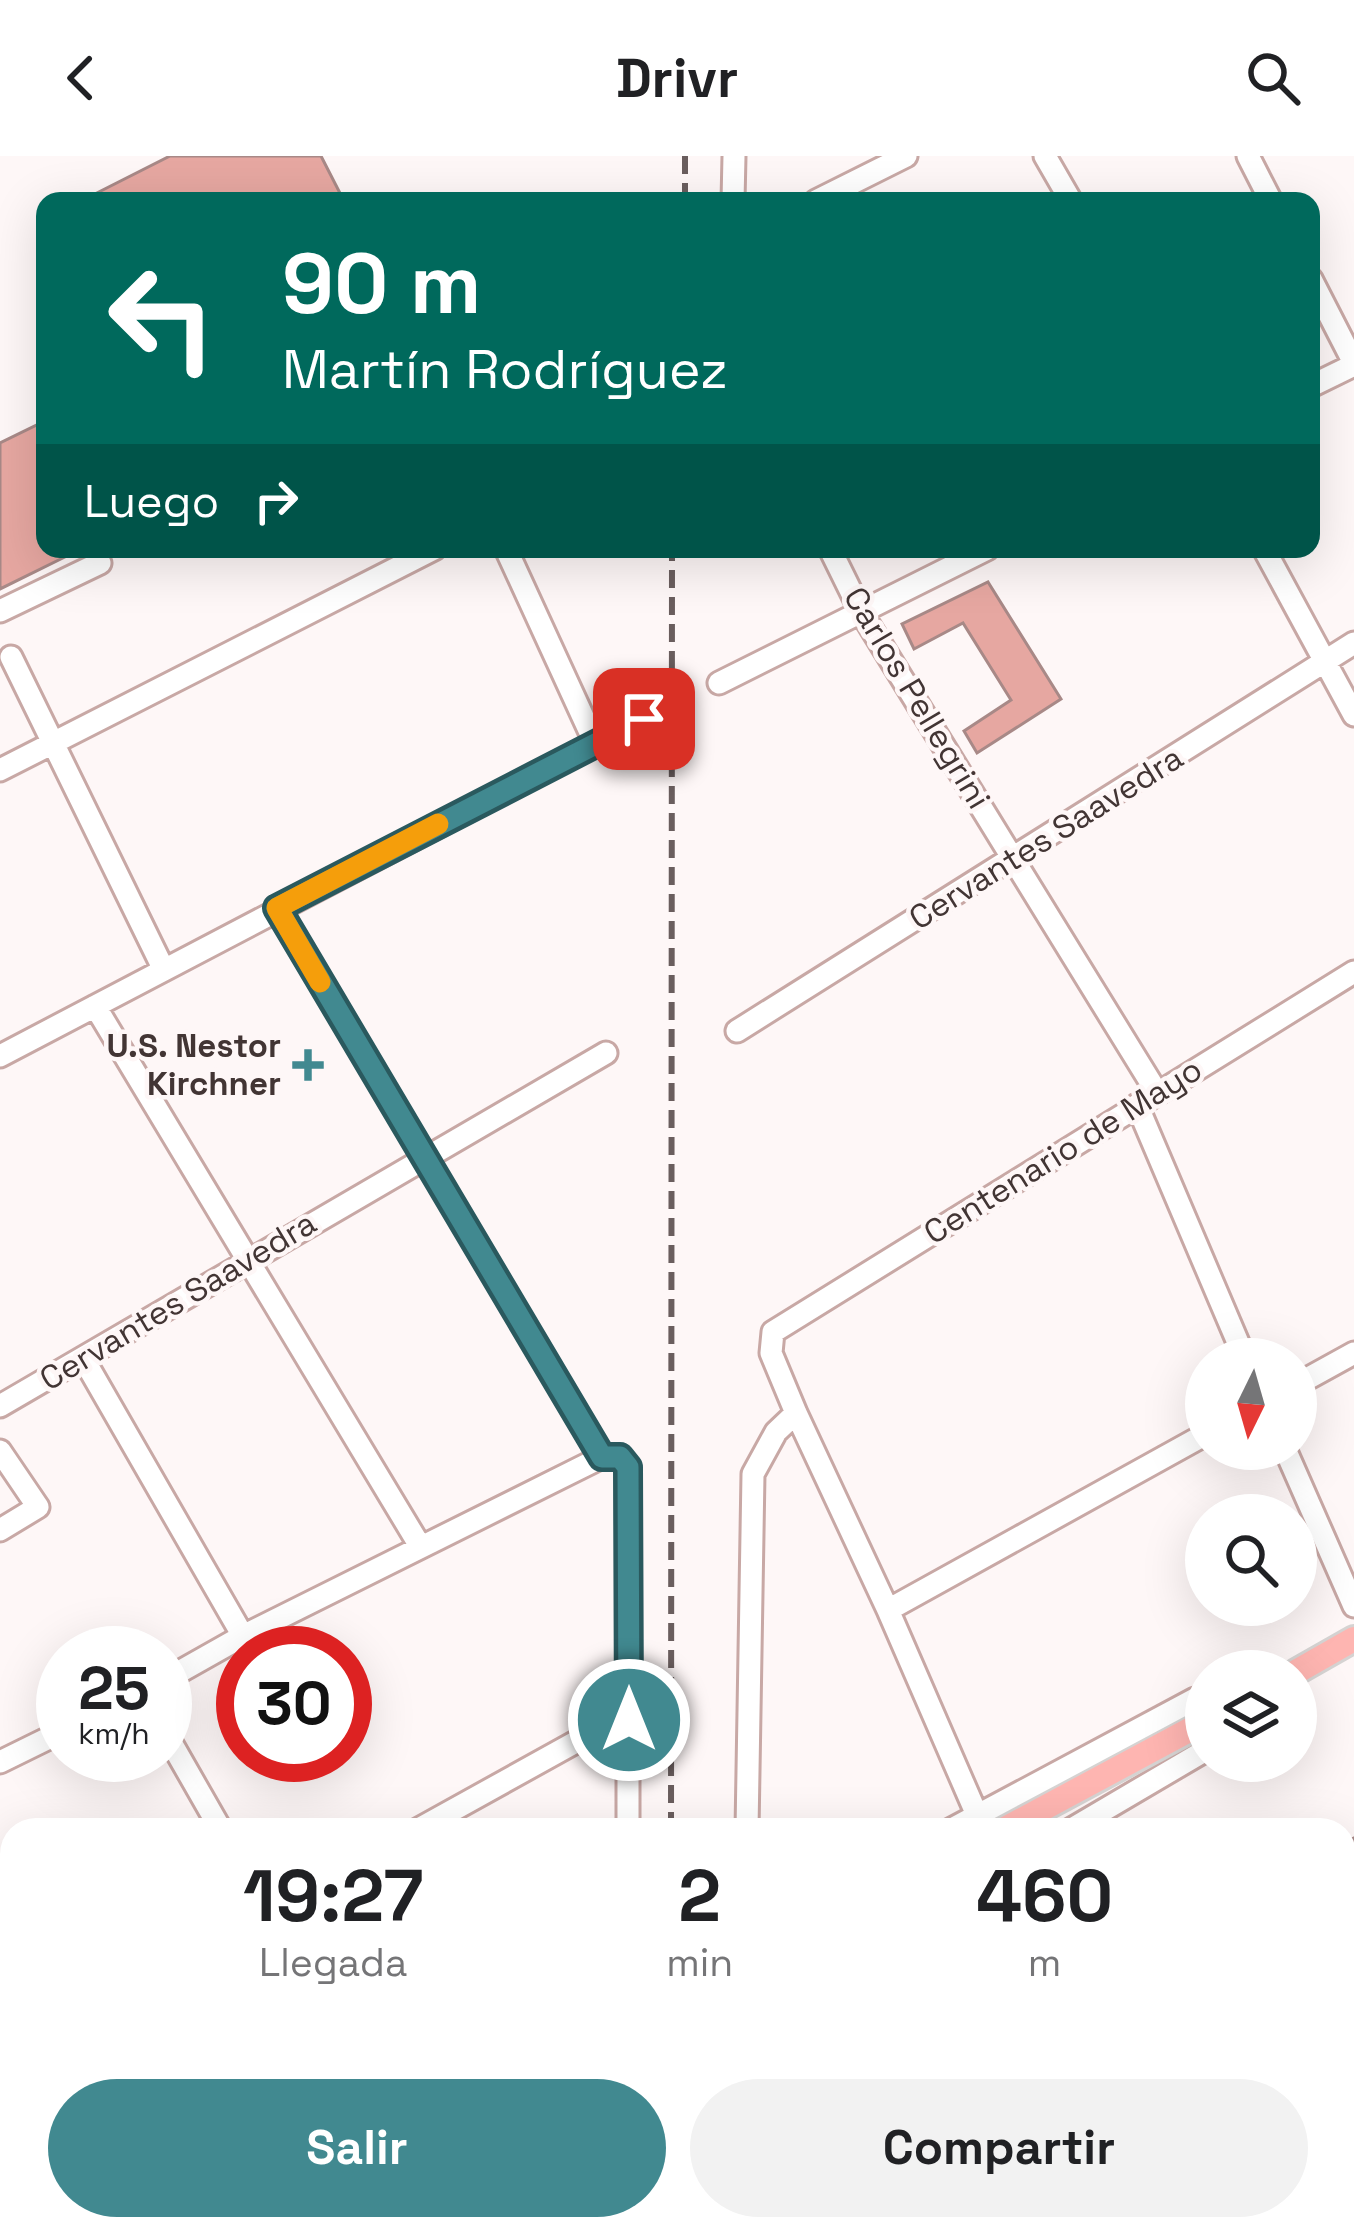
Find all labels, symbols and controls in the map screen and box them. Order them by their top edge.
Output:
text: Drivr [616,44,738,113]
icon: back [48,45,114,111]
icon: search [1240,45,1306,111]
text: 90 m [282,230,481,338]
icon: left [84,240,240,396]
text: Martín Rodríguez [282,335,728,404]
icon: right [243,468,309,534]
text: Luego [84,473,219,530]
street label: Carlos Pellegrini [834,579,1000,817]
pin [593,668,695,770]
icon: arrive [611,686,677,752]
street label: Cervantes Saavedra [901,737,1191,939]
place label: U.S. Nestor Kirchner [106,1025,281,1105]
street label: Centenario de Mayo [916,1048,1210,1254]
marker: U.S. Nestor Kirchner [292,1049,324,1081]
street label: Cervantes Saavedra [32,1202,324,1400]
north arrow [1185,1338,1317,1470]
map controls [1185,1338,1317,1782]
button: search [1185,1494,1317,1626]
speed limit sign: 30 [216,1626,372,1782]
text: 25 [78,1650,150,1727]
button: layers [1185,1650,1317,1782]
position arrow [566,1657,692,1783]
text: km/h [78,1714,150,1753]
text: 19:27 [243,1850,423,1942]
text: 2 [678,1850,721,1942]
text: 460 [976,1850,1113,1942]
text: Llegada [259,1938,407,1987]
text: min [666,1938,733,1987]
text: m [1028,1938,1061,1987]
button: Salir [48,2079,666,2217]
button: Compartir [690,2079,1308,2217]

